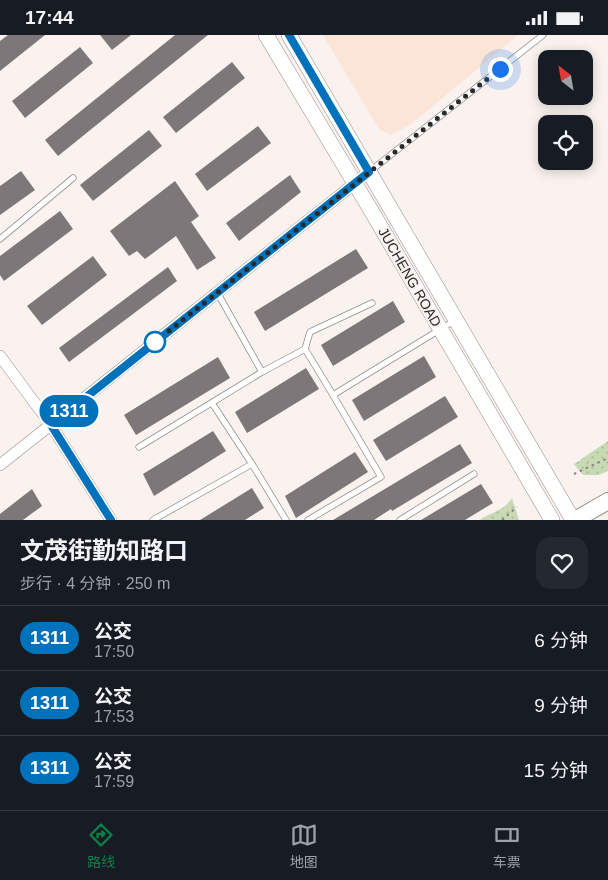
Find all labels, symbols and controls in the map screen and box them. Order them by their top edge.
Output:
text: 17:44 [25,7,74,28]
north arrow [538,50,592,105]
map controls [538,50,593,170]
your location [488,57,513,82]
button: locate [538,115,593,170]
street label: JUCHENG ROAD [375,224,445,330]
unlabelled marker [144,331,166,353]
line badge: 1311 [34,395,104,427]
text: 1311 [49,401,89,421]
text: 文茂街勤知路口 [20,537,188,564]
button: heart [536,537,588,589]
text: 步行 · 4 分钟 · 250 m [20,575,170,592]
text: 公交 [94,621,132,642]
text: 1311 [30,628,69,648]
text: 6 分钟 [534,630,588,651]
text: 17:50 [94,643,134,660]
text: 公交 [94,686,132,707]
text: 1311 [30,693,69,713]
text: 9 分钟 [534,695,588,716]
text: 17:53 [94,708,134,725]
text: 公交 [94,751,132,772]
text: 1311 [30,758,69,778]
text: 15 分钟 [524,760,588,781]
text: 17:59 [94,773,134,790]
tab: 路线 [87,821,115,871]
tab: 地图 [290,821,318,871]
tab: 车票 [493,821,521,871]

